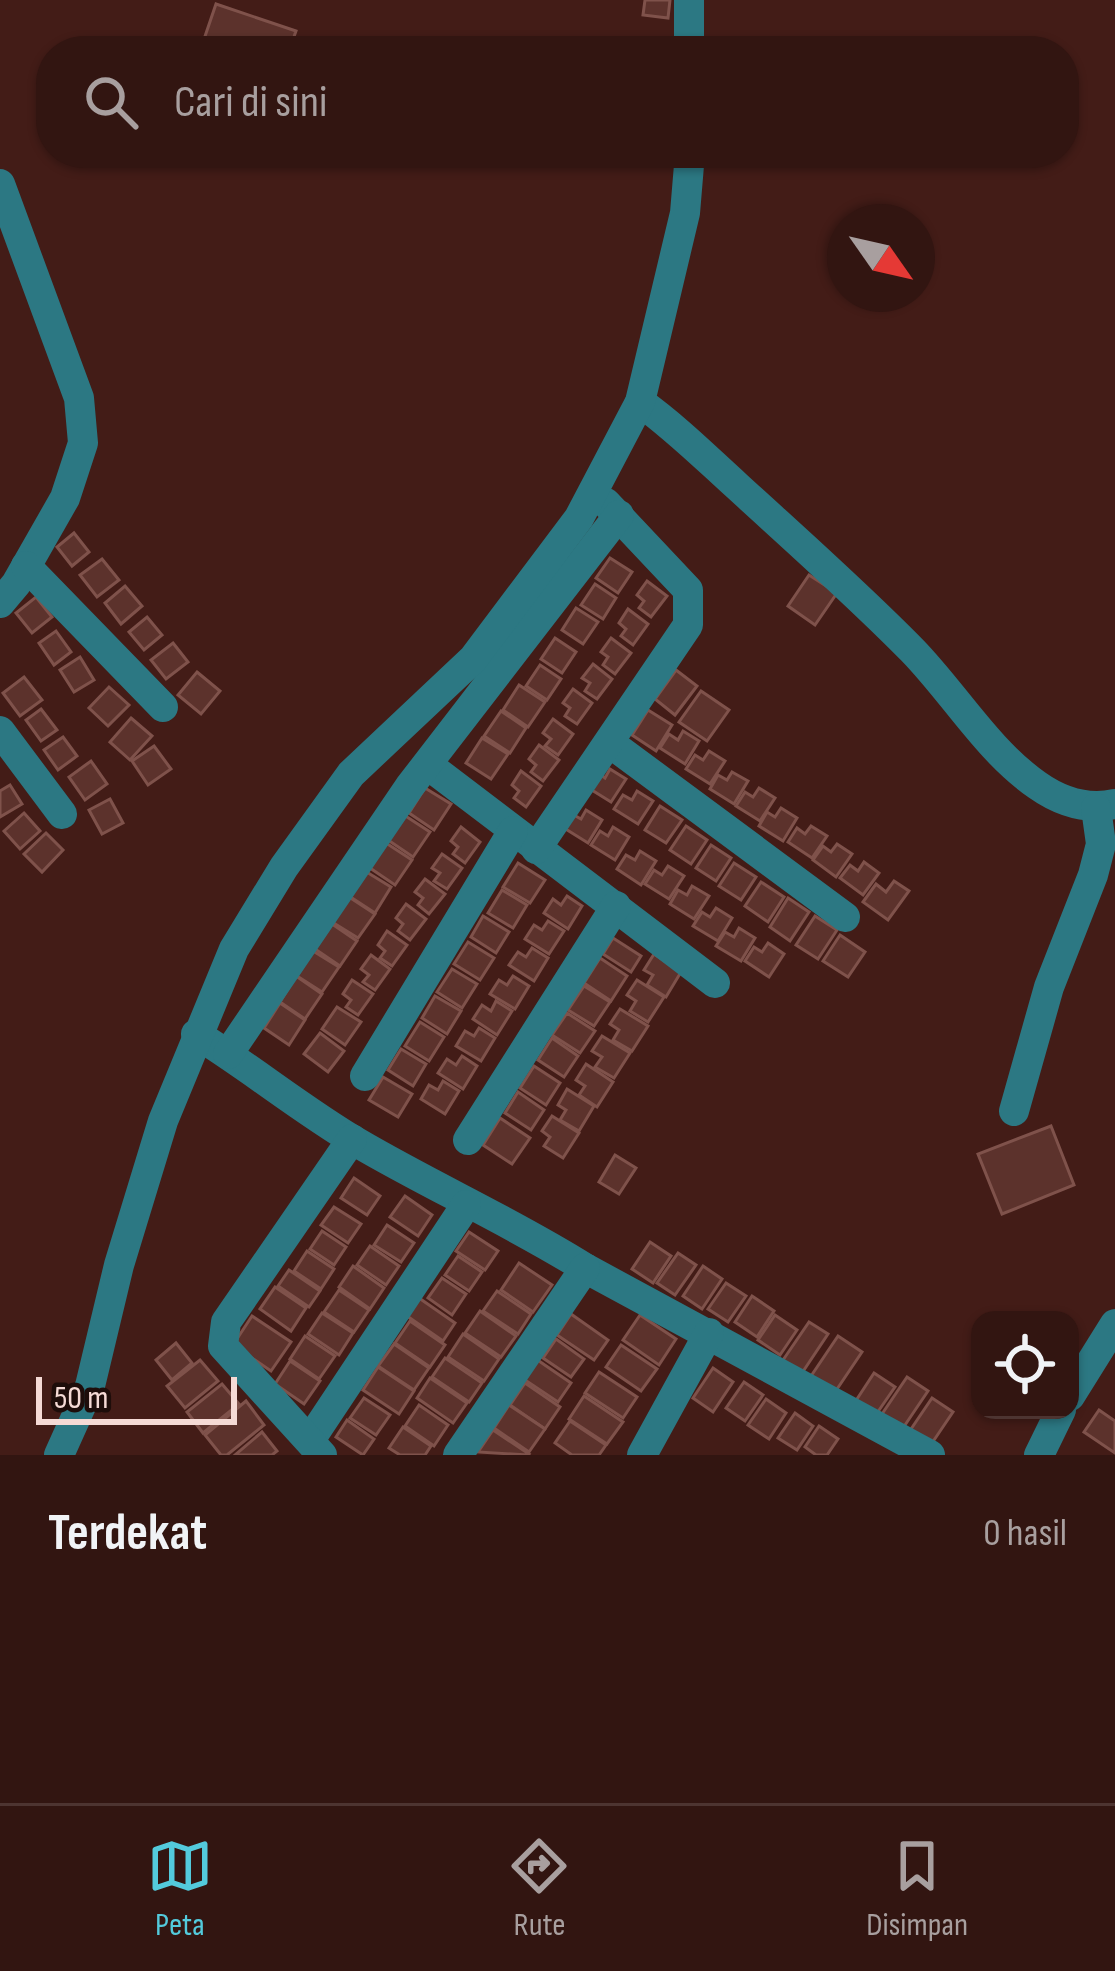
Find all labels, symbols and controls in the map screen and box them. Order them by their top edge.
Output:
search box [36,36,1079,168]
icon: search [78,69,144,135]
text: Cari di sini [174,75,327,130]
north arrow [827,204,935,312]
map controls [971,1311,1079,1419]
button: locate [971,1311,1079,1419]
scale bar [36,1371,237,1424]
text: 50 m [54,1378,108,1418]
text: Terdekat [48,1503,207,1564]
text: 0 hasil [983,1510,1067,1557]
tab: Peta [147,1833,213,1945]
tab: Rute [506,1833,572,1945]
tab: Disimpan [866,1833,968,1945]

